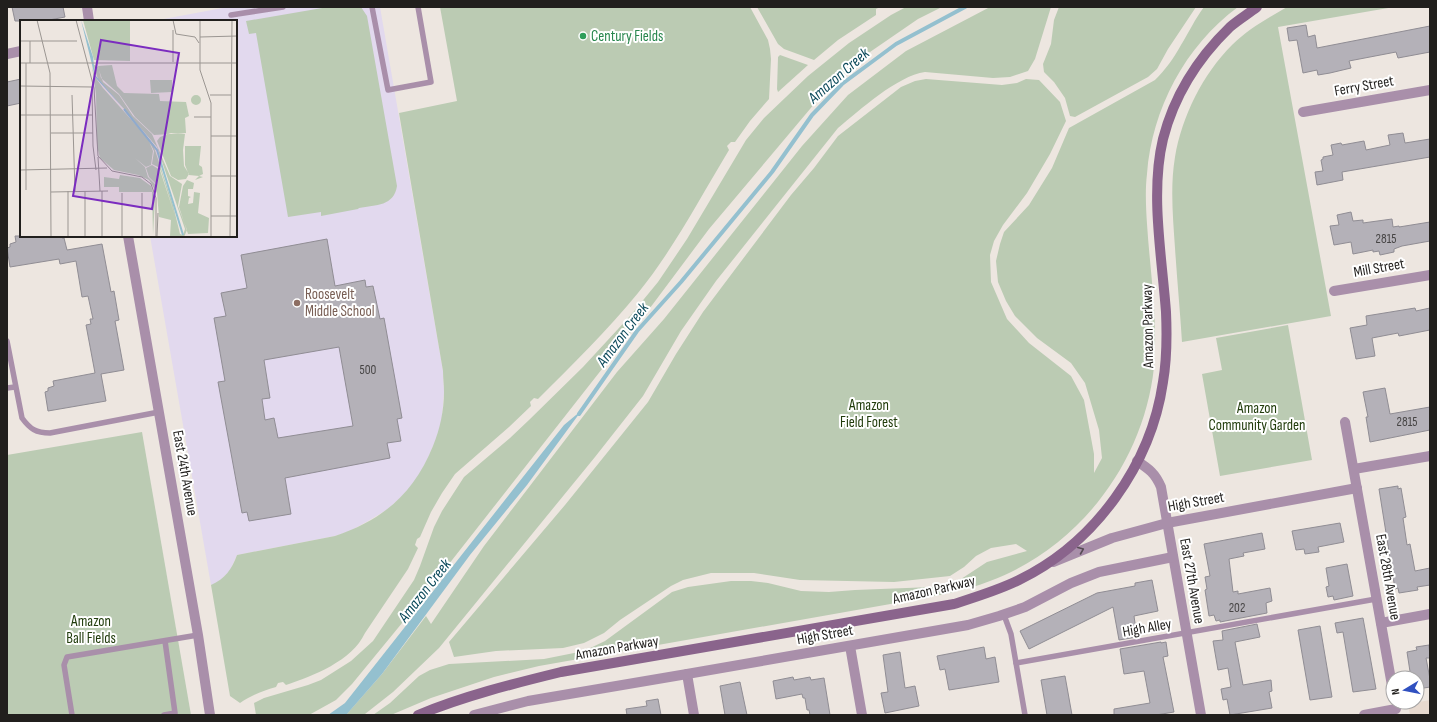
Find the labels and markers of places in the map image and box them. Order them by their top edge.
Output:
place label: Century Fields [591,27,663,46]
marker: Century Fields [578,31,588,41]
place label: Roosevelt Middle School [305,285,375,321]
marker: Roosevelt Middle School [292,298,302,308]

